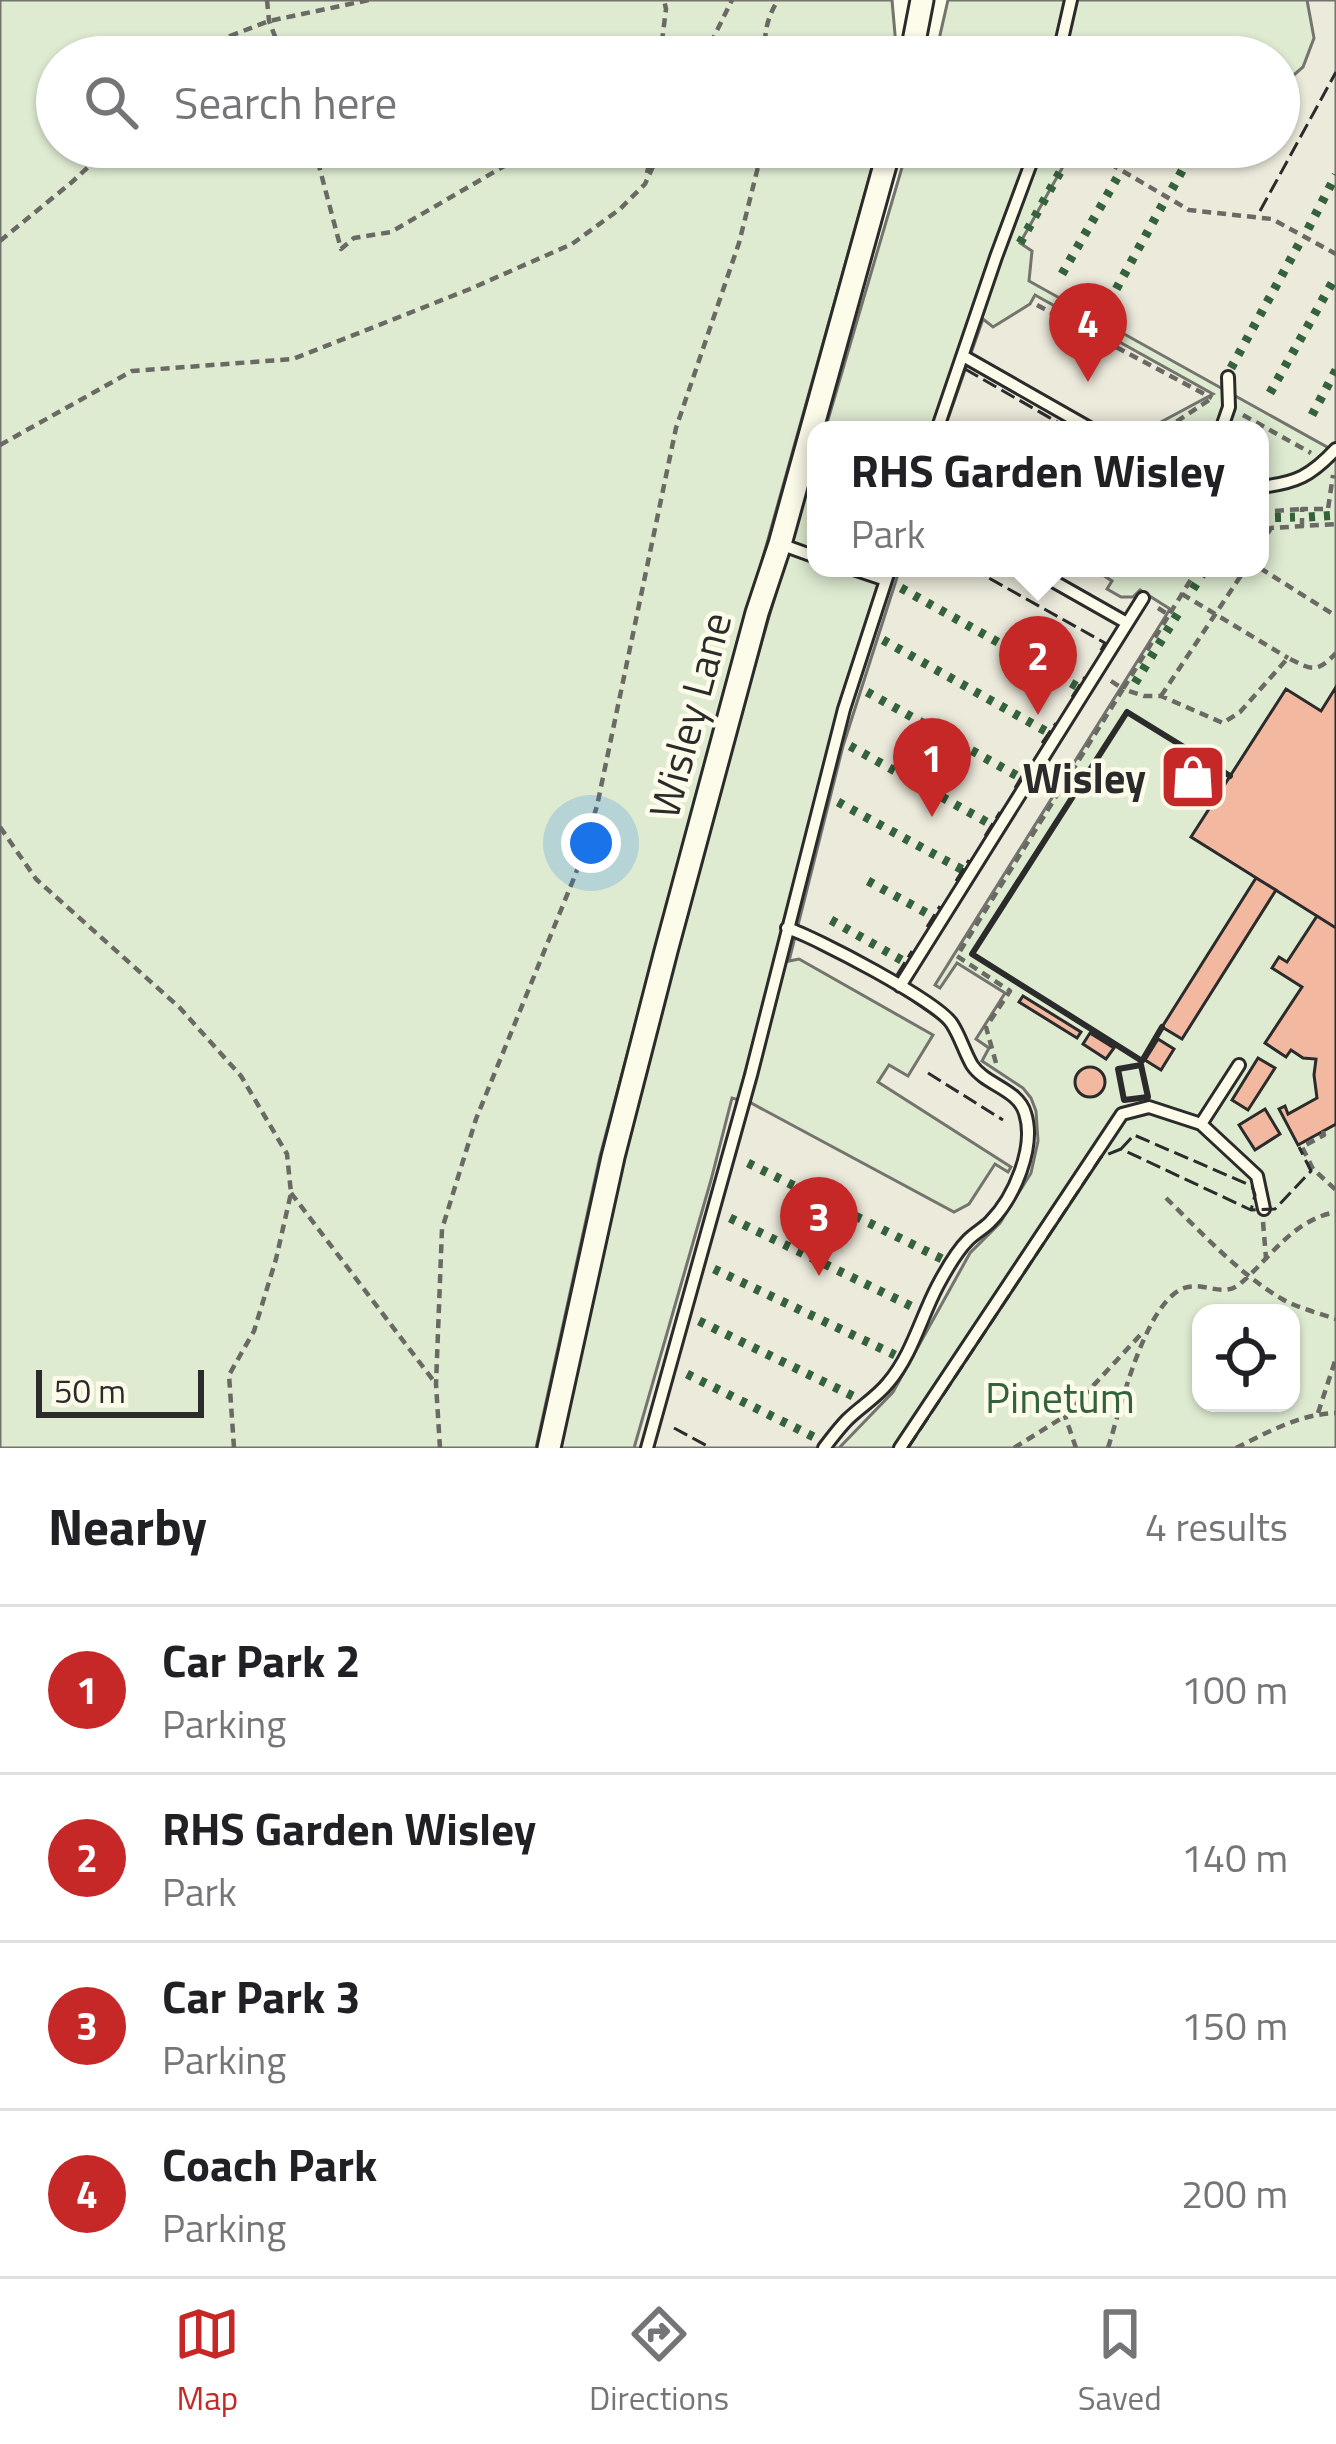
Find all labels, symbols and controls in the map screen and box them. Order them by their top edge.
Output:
search box [36,36,1300,168]
text: Search here [174,68,397,136]
icon: search [78,69,144,135]
pin: 4 [1049,283,1127,382]
popup [807,421,1269,577]
text: RHS Garden Wisley [851,436,1225,504]
text: Park [851,504,925,563]
street label: Wisley Lane [631,605,747,825]
pin: 2 [999,616,1077,715]
pin: 1 [893,718,971,817]
shop icon: Wisley [1158,742,1228,812]
place label: Wisley [1023,745,1146,809]
your location [561,813,621,873]
pin: 3 [780,1177,858,1276]
map controls [1192,1304,1300,1412]
button: locate [1192,1304,1300,1412]
scale bar [36,1364,204,1417]
park label: Pinetum [985,1365,1135,1429]
text: 50 m [54,1366,126,1416]
text: Nearby [48,1487,207,1565]
text: 4 results [1145,1497,1288,1556]
text: Car Park 2 [162,1626,360,1694]
text: 1 [76,1660,98,1719]
text: 100 m [1181,1660,1288,1719]
text: Parking [162,1694,286,1753]
text: RHS Garden Wisley [162,1794,536,1862]
text: 2 [76,1828,98,1887]
text: 140 m [1181,1828,1288,1887]
text: Park [162,1862,237,1921]
text: Car Park 3 [162,1962,360,2030]
text: 3 [76,1996,98,2055]
text: 150 m [1181,1996,1288,2055]
text: Parking [162,2030,286,2089]
text: Coach Park [162,2130,377,2198]
text: 4 [76,2164,98,2223]
text: 200 m [1181,2164,1288,2223]
text: Parking [162,2198,286,2257]
tab: Map [174,2301,240,2423]
tab: Directions [589,2301,729,2423]
tab: Saved [1078,2301,1162,2423]

